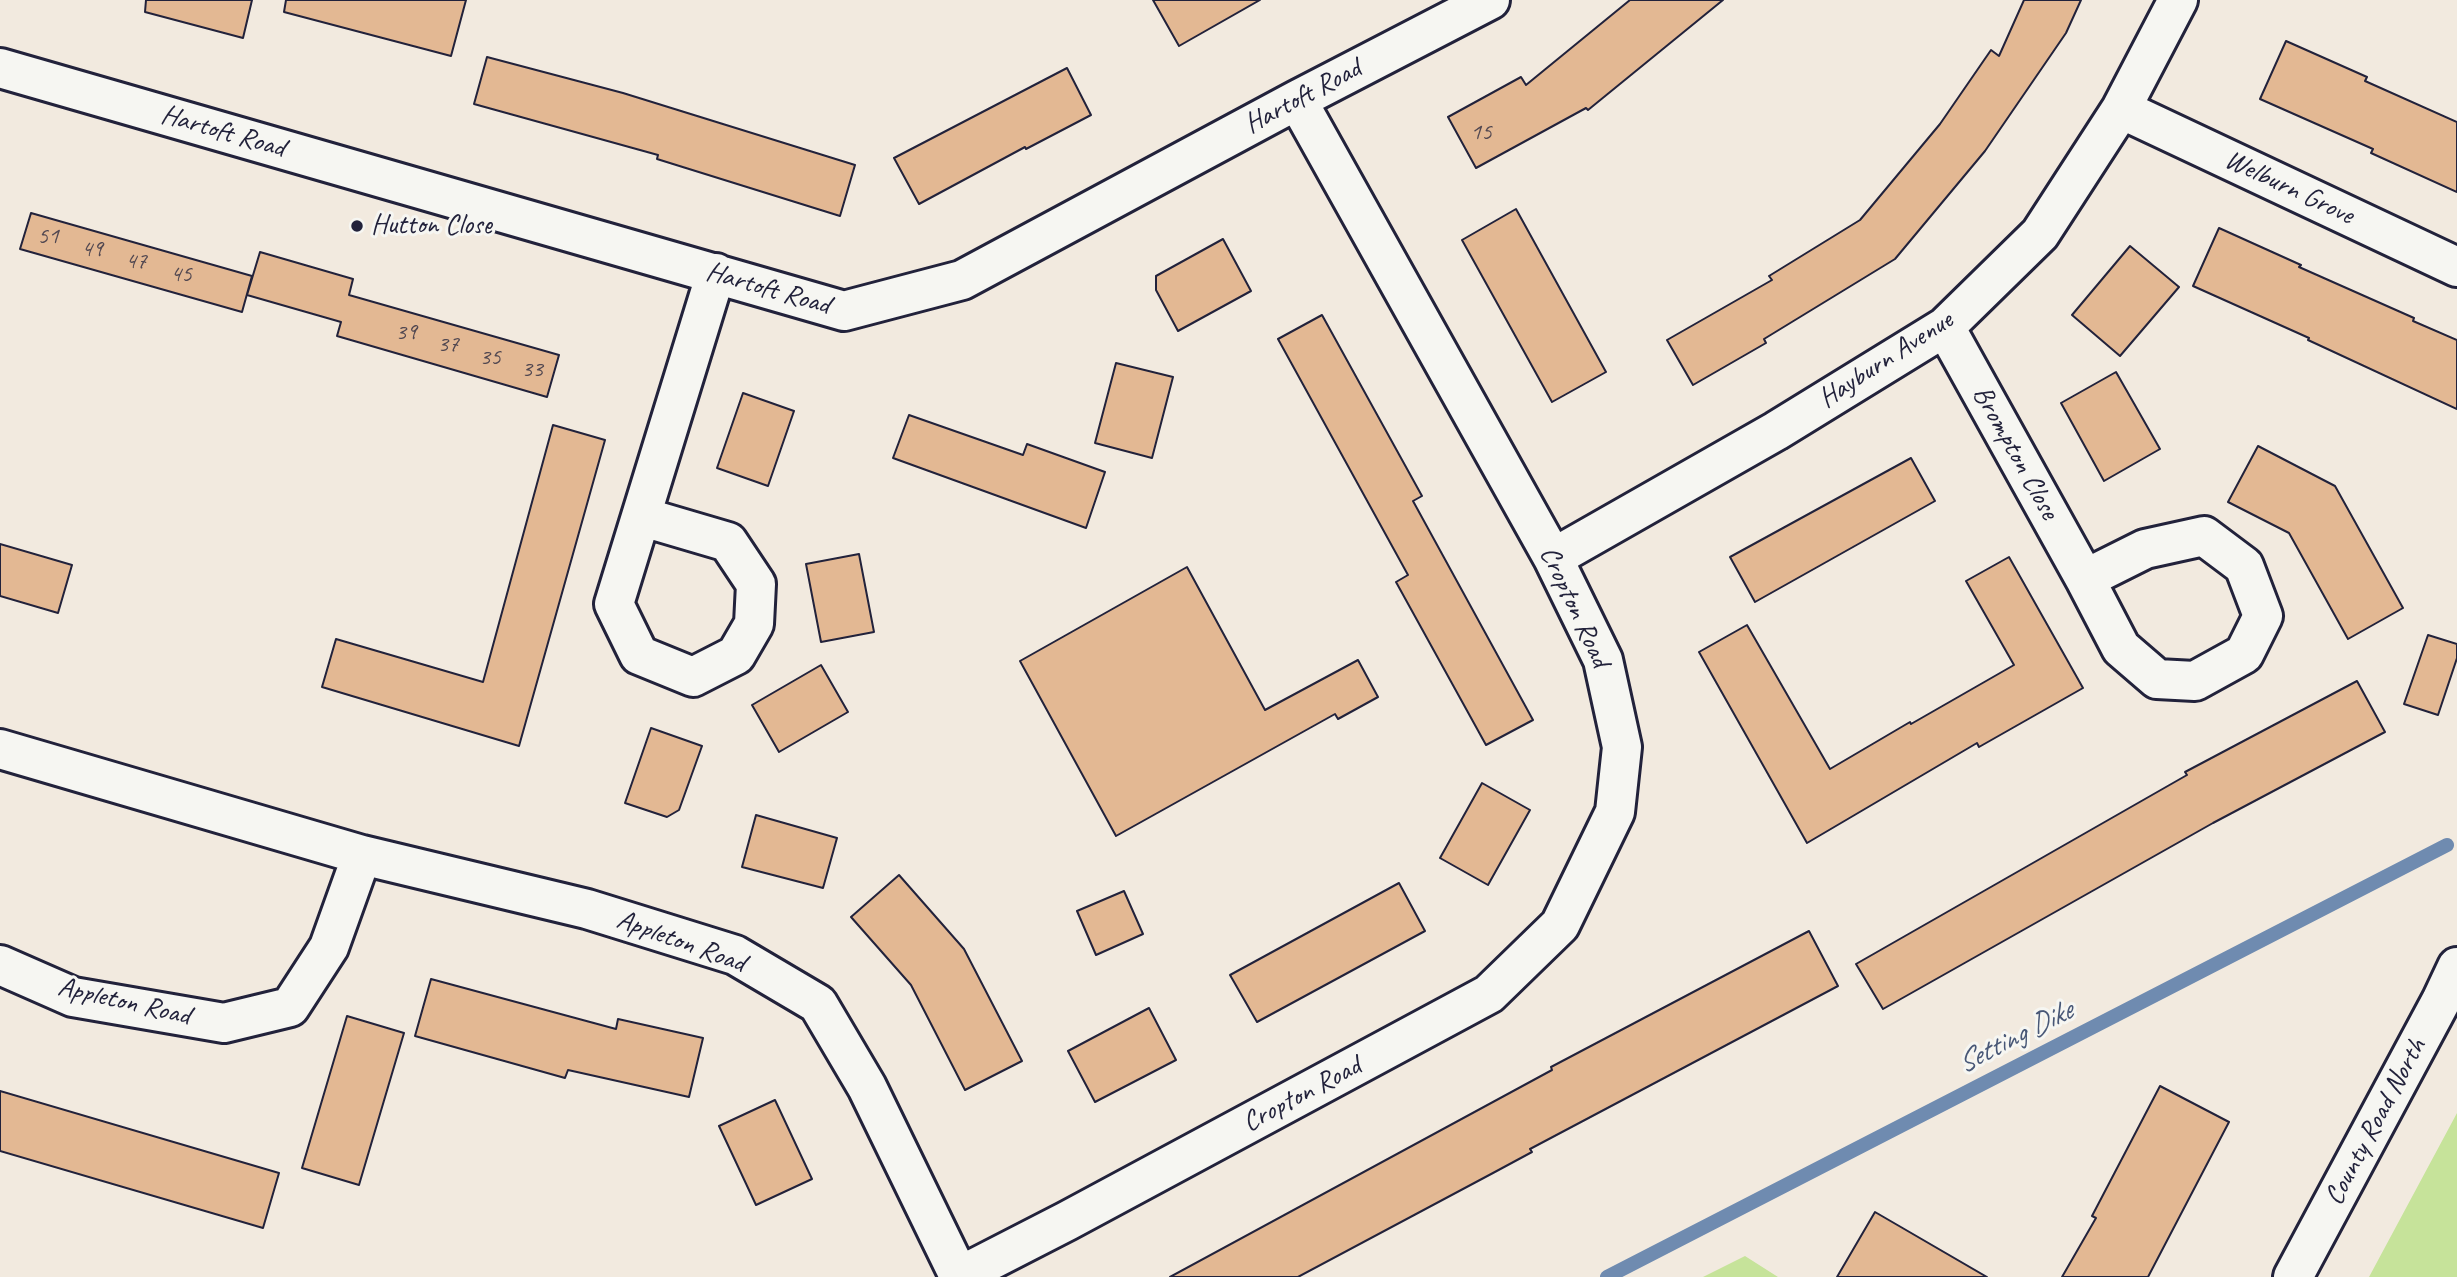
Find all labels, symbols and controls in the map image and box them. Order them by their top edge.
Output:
street label: Hartoft Road [1239,52,1367,142]
street label: Hartoft Road [157,98,289,166]
house number: 15 [1470,119,1492,147]
street label: Welburn Grove [2219,144,2359,232]
place label: Hutton Close [371,209,492,243]
marker: Hutton Close [349,218,365,234]
house number: 51 [37,223,59,251]
house number: 49 [81,236,103,264]
house number: 47 [125,248,147,276]
street label: Hartoft Road [702,255,834,323]
house number: 45 [170,261,192,289]
street label: Hayburn Avenue [1813,304,1959,416]
house number: 39 [395,319,417,347]
house number: 37 [437,331,459,359]
house number: 35 [479,344,501,372]
house number: 33 [521,356,543,384]
street label: Brompton Close [1965,380,2065,526]
street label: Cropton Road [1531,541,1617,673]
street label: Appleton Road [612,903,750,981]
street label: Appleton Road [55,971,193,1033]
water label: Setting Dike [1951,994,2079,1082]
street label: County Road North [2318,1033,2434,1211]
street label: Cropton Road [1237,1050,1367,1140]

